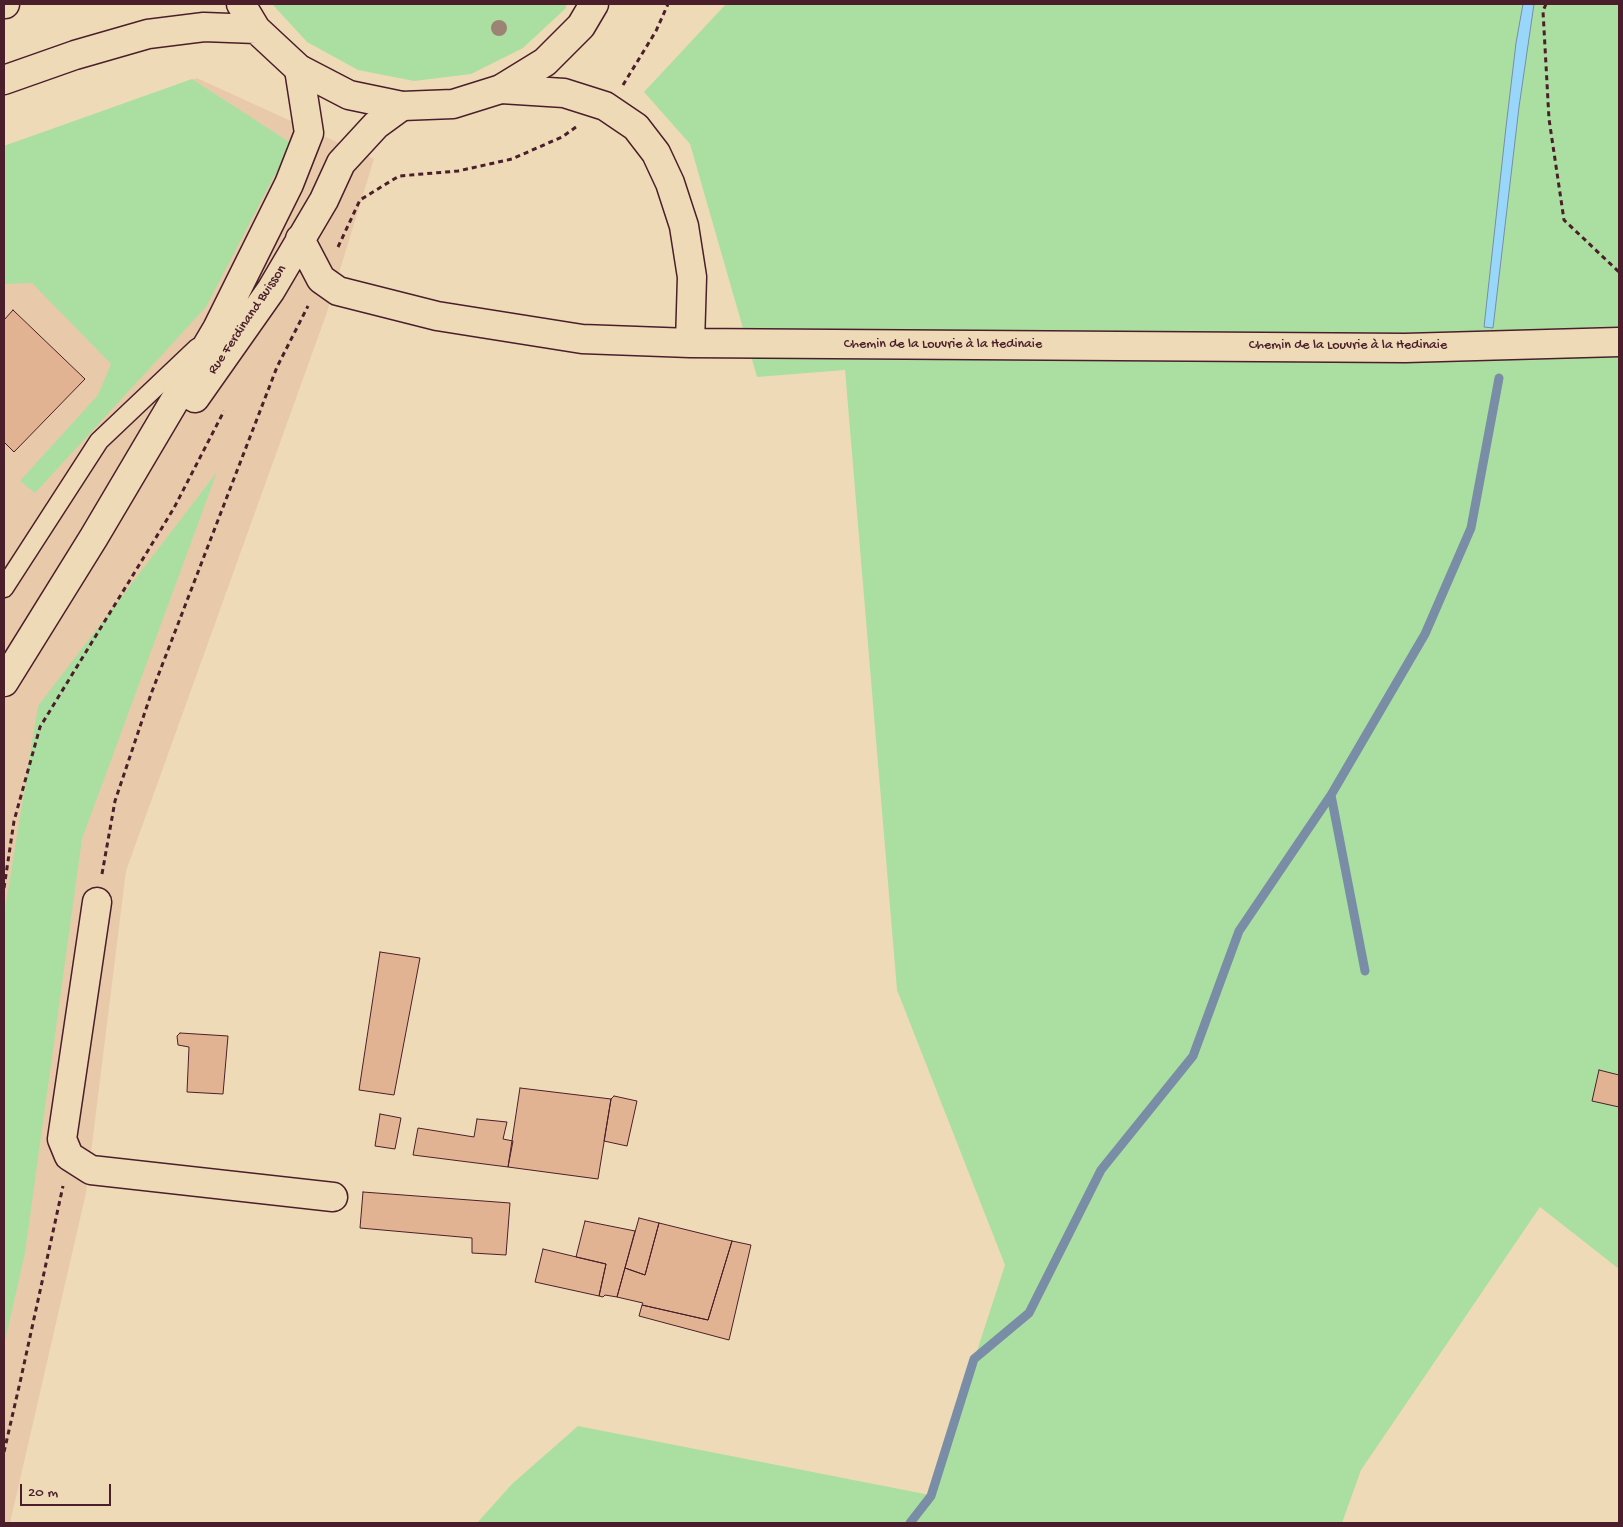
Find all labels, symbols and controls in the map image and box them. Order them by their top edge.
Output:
street label: Rue Ferdinand Buisson [205,262,291,378]
street label: Chemin de la Louvrie à la Hedinaie [844,337,1042,353]
street label: Chemin de la Louvrie à la Hedinaie [1249,338,1447,354]
scale bar [22,1474,114,1506]
text: 20 m [28,1484,58,1502]

